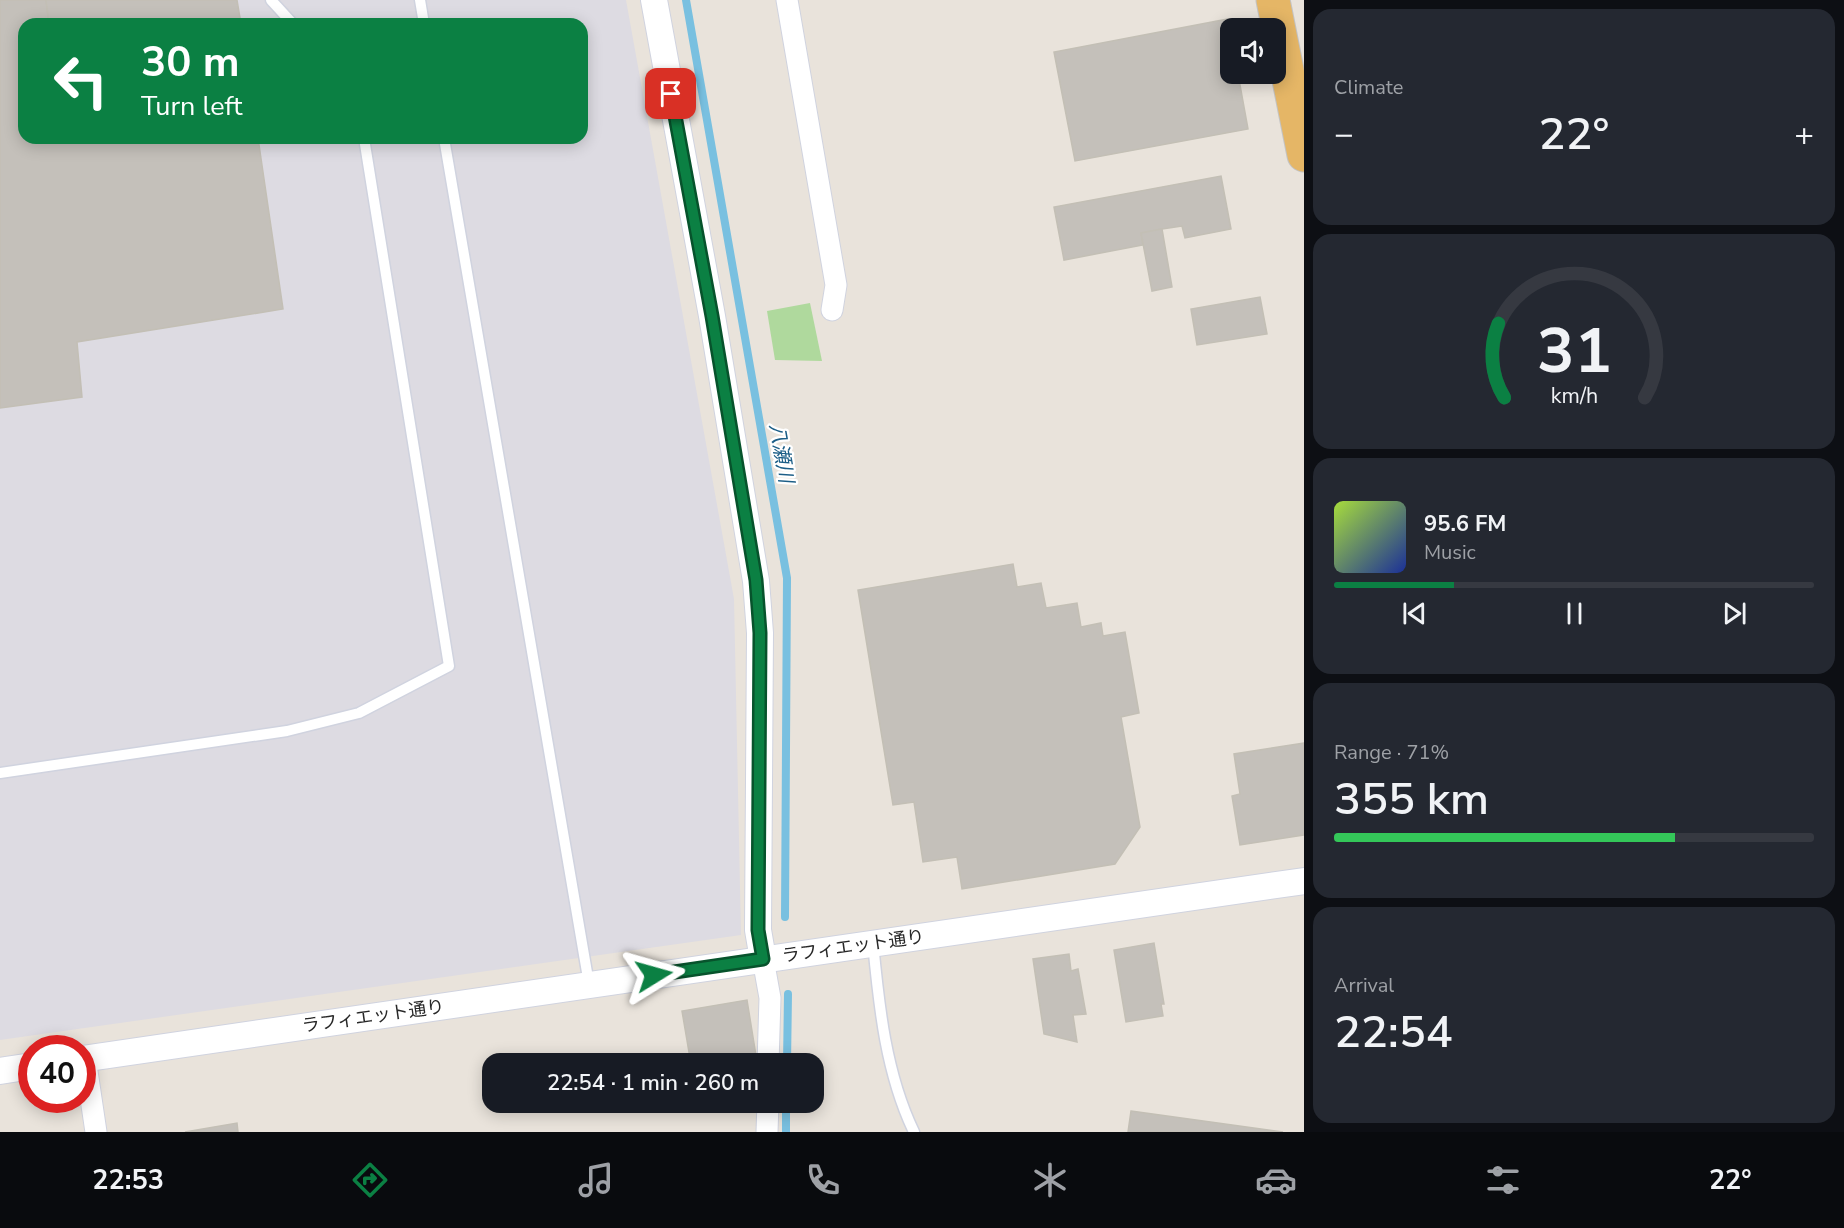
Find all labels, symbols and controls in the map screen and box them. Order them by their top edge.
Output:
map controls [1220,18,1286,84]
button: sound [1220,18,1286,84]
text: 30 m [141,34,240,91]
icon: left [42,42,120,120]
pin [645,68,696,119]
text: Climate [1334,74,1403,101]
icon: arrive [654,77,687,110]
text: Turn left [141,88,242,125]
text: 22° [1539,104,1609,165]
text: − [1334,112,1354,157]
text: + [1794,112,1814,157]
text: 31 [1537,310,1611,395]
text: km/h [1550,382,1598,412]
water label: 八瀬川 [763,421,800,487]
text: 95.6 FM [1424,509,1506,539]
text: Music [1424,539,1476,566]
icon: previous [1398,597,1431,630]
icon: pause [1558,597,1591,630]
icon: next [1718,597,1751,630]
text: Range · 71% [1334,739,1449,766]
text: 355 km [1334,769,1489,830]
street label: ラフィエット通り [780,924,926,968]
position arrow [622,943,686,1007]
text: Arrival [1334,972,1394,999]
street label: ラフィエット通り [300,994,446,1038]
text: 22:54 [1334,1002,1453,1063]
speed limit sign: 40 [18,1035,96,1113]
text: 22:54 · 1 min · 260 m [547,1068,759,1098]
icon: directions [349,1159,391,1201]
icon: music [575,1159,617,1201]
icon: phone [802,1159,844,1201]
icon: climate [1029,1159,1071,1201]
icon: car [1255,1159,1297,1201]
icon: filters [1482,1159,1524,1201]
text: 22:53 [92,1162,164,1199]
text: 22° [1709,1162,1752,1199]

